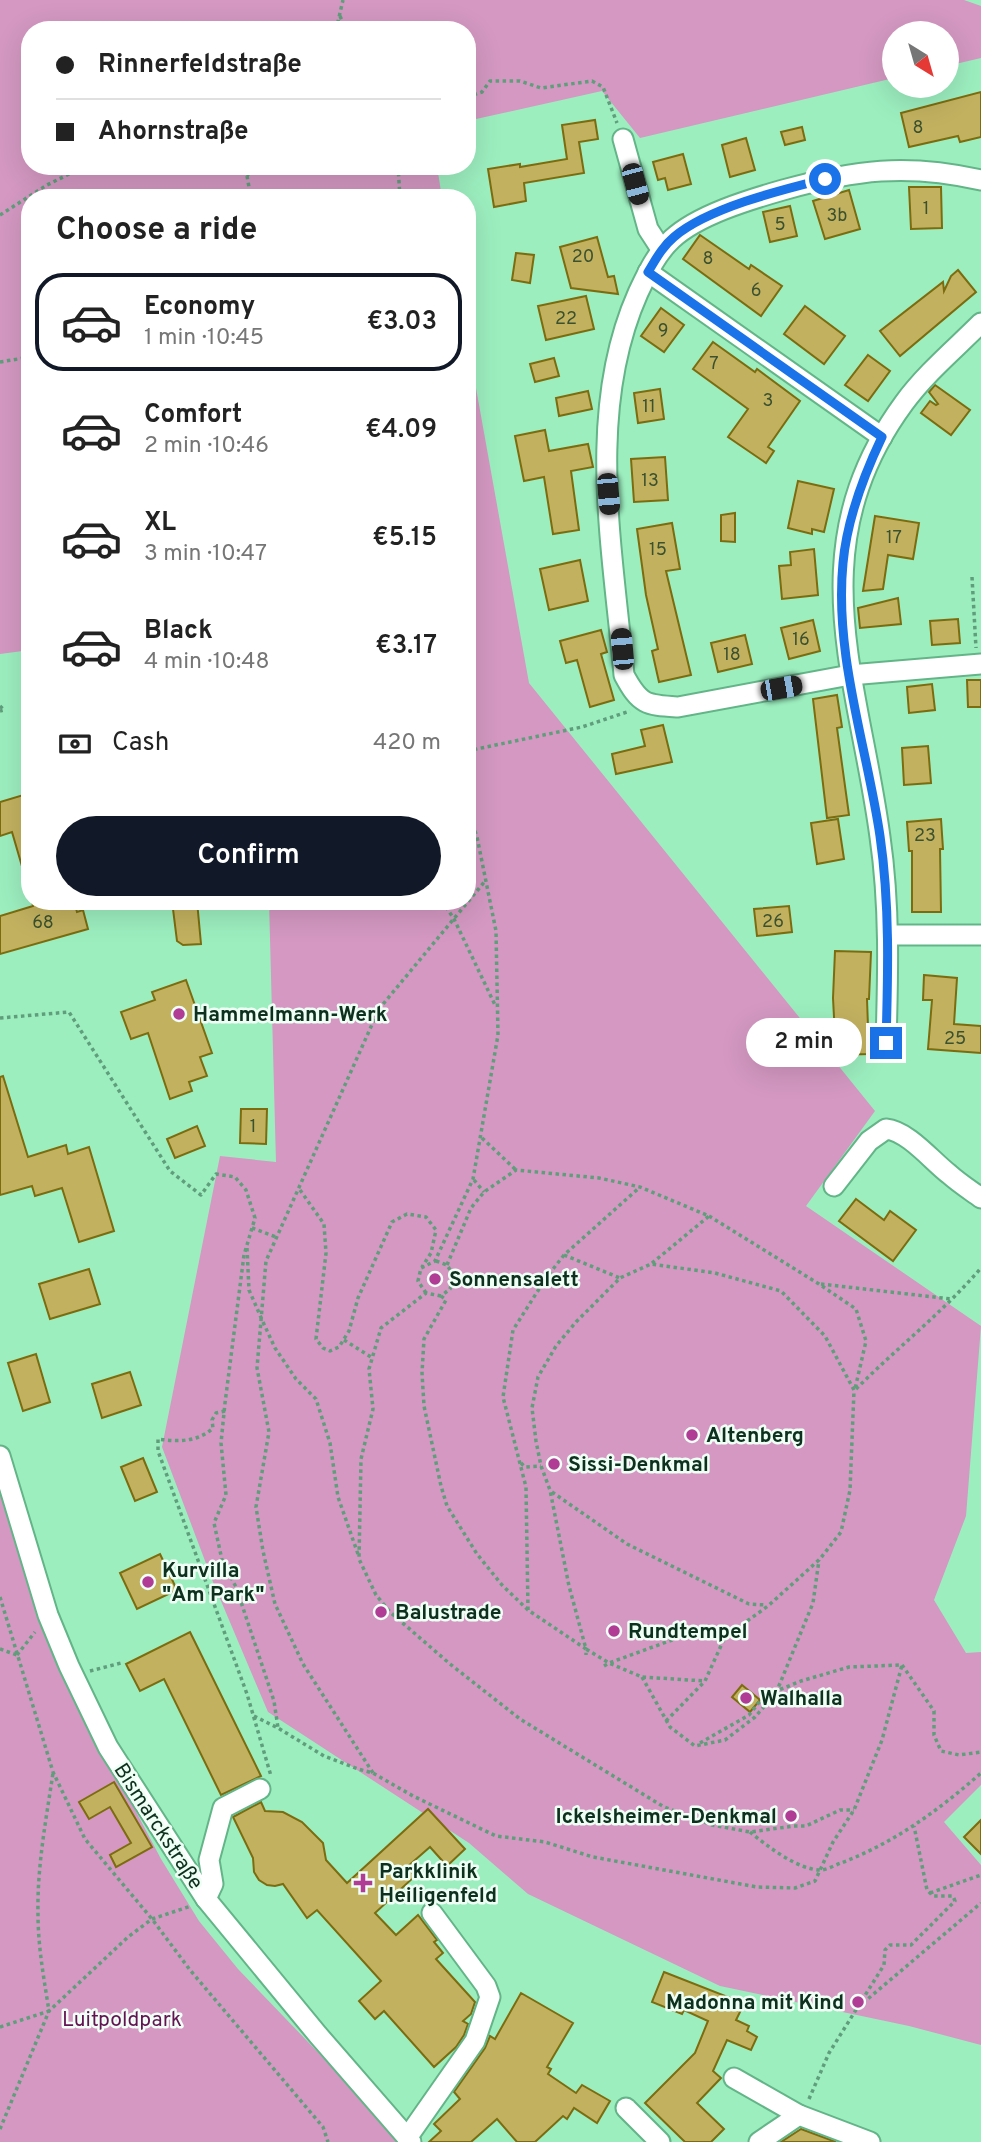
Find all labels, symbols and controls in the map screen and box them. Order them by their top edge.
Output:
north arrow [882,21,959,98]
map controls [882,21,959,98]
text: Rinnerfeldstraße [98,49,302,82]
text: Ahornstraße [98,116,248,149]
house number: 8 [913,117,924,140]
car [620,161,651,207]
route start [809,163,841,195]
house number: 1 [923,198,929,221]
house number: 3b [827,205,847,228]
text: Choose a ride [56,211,257,251]
house number: 5 [774,214,786,237]
house number: 20 [572,246,594,269]
house number: 8 [703,248,714,271]
house number: 6 [751,280,761,303]
icon: car [60,291,123,354]
text: Economy [144,291,255,324]
text: €3.03 [367,306,437,339]
house number: 22 [555,308,577,331]
house number: 9 [658,320,668,343]
text: 1 min · 10:45 [144,324,264,353]
house number: 7 [709,353,719,376]
house number: 3 [763,390,773,413]
house number: 11 [642,396,656,419]
icon: car [60,399,123,462]
text: Comfort [144,399,242,432]
text: €4.09 [365,414,437,447]
text: 2 min · 10:46 [144,432,269,461]
house number: 13 [641,470,659,493]
car [596,472,621,516]
icon: car [60,507,123,570]
text: XL [144,507,176,540]
text: €5.15 [372,522,437,555]
house number: 17 [886,527,902,550]
house number: 15 [649,539,667,562]
text: 3 min · 10:47 [144,540,267,569]
icon: car [60,615,123,678]
text: Black [144,615,213,648]
car [610,627,635,671]
house number: 16 [792,629,810,652]
text: €3.17 [375,630,437,663]
house number: 18 [723,644,741,667]
text: 4 min · 10:48 [144,648,270,677]
car [759,674,804,702]
icon: cash [56,725,94,763]
text: Cash [112,727,169,760]
text: 420 m [373,729,441,758]
button: Confirm [56,816,441,896]
house number: 23 [914,825,936,848]
house number: 26 [762,911,784,934]
house number: 68 [32,912,54,935]
place label: Hammelmann-Werk [193,1002,388,1029]
marker: Hammelmann-Werk [171,1006,187,1022]
callout: 2 min [746,1018,862,1068]
route end [870,1027,902,1059]
text: 2 min [774,1028,834,1057]
house number: 25 [944,1028,966,1051]
house number: 1 [250,1116,256,1139]
place label: Sonnensalett [449,1267,579,1294]
marker: Sonnensalett [427,1271,443,1287]
place label: Altenberg [706,1423,804,1450]
marker: Altenberg [684,1427,700,1443]
place label: Sissi-Denkmal [568,1452,709,1479]
marker: Sissi-Denkmal [546,1456,562,1472]
place label: Kurvilla "Am Park" [162,1558,264,1609]
marker: Kurvilla "Am Park" [140,1574,156,1590]
place label: Balustrade [395,1600,501,1627]
marker: Balustrade [373,1604,389,1620]
place label: Rundtempel [628,1619,748,1646]
marker: Rundtempel [606,1623,622,1639]
place label: Walhalla [760,1686,843,1713]
marker: Walhalla [738,1690,754,1706]
street label: Bismarckstraße [107,1758,209,1895]
place label: Ickelsheimer-Denkmal [555,1804,777,1831]
marker: Ickelsheimer-Denkmal [783,1808,799,1824]
place label: Parkklinik Heiligenfeld [379,1859,497,1910]
marker: Parkklinik Heiligenfeld [353,1873,373,1893]
place label: Madonna mit Kind [666,1990,844,2017]
marker: Madonna mit Kind [850,1994,866,2010]
park label: Luitpoldpark [62,2007,182,2034]

